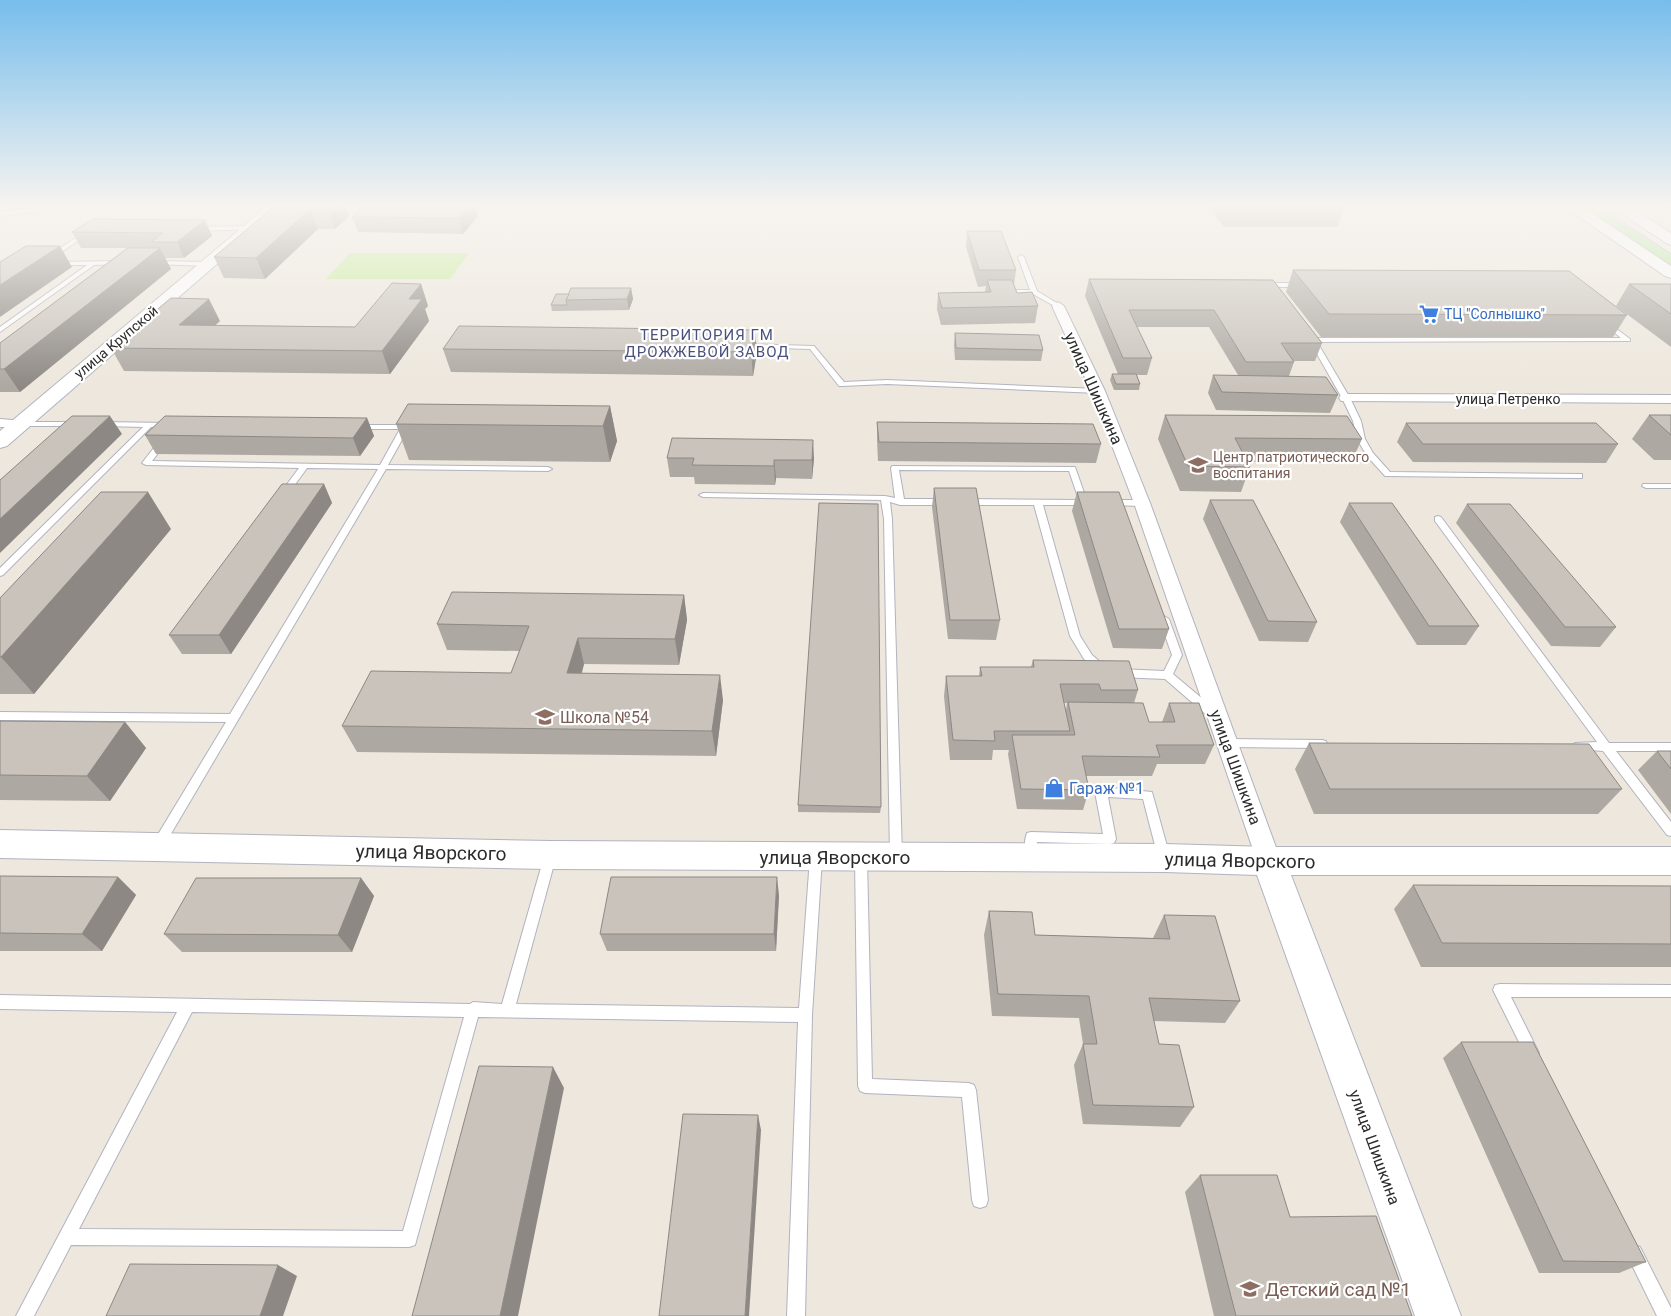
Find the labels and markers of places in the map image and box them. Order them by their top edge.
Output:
supermarket icon: ТЦ "Солнышко" [1418,303,1440,325]
place label: ТЦ "Солнышко" [1444,306,1545,322]
place label: Центр патриотического воспитания [1213,449,1369,481]
school or university icon: Центр патриотического воспитания [1187,454,1209,476]
school or university icon: Школа №54 [534,706,556,728]
place label: Школа №54 [560,708,649,727]
shop icon: Гараж №1 [1043,777,1065,799]
place label: Гараж №1 [1069,779,1144,798]
school or university icon: Детский сад №1 [1239,1278,1261,1300]
place label: Детский сад №1 [1265,1278,1411,1301]

